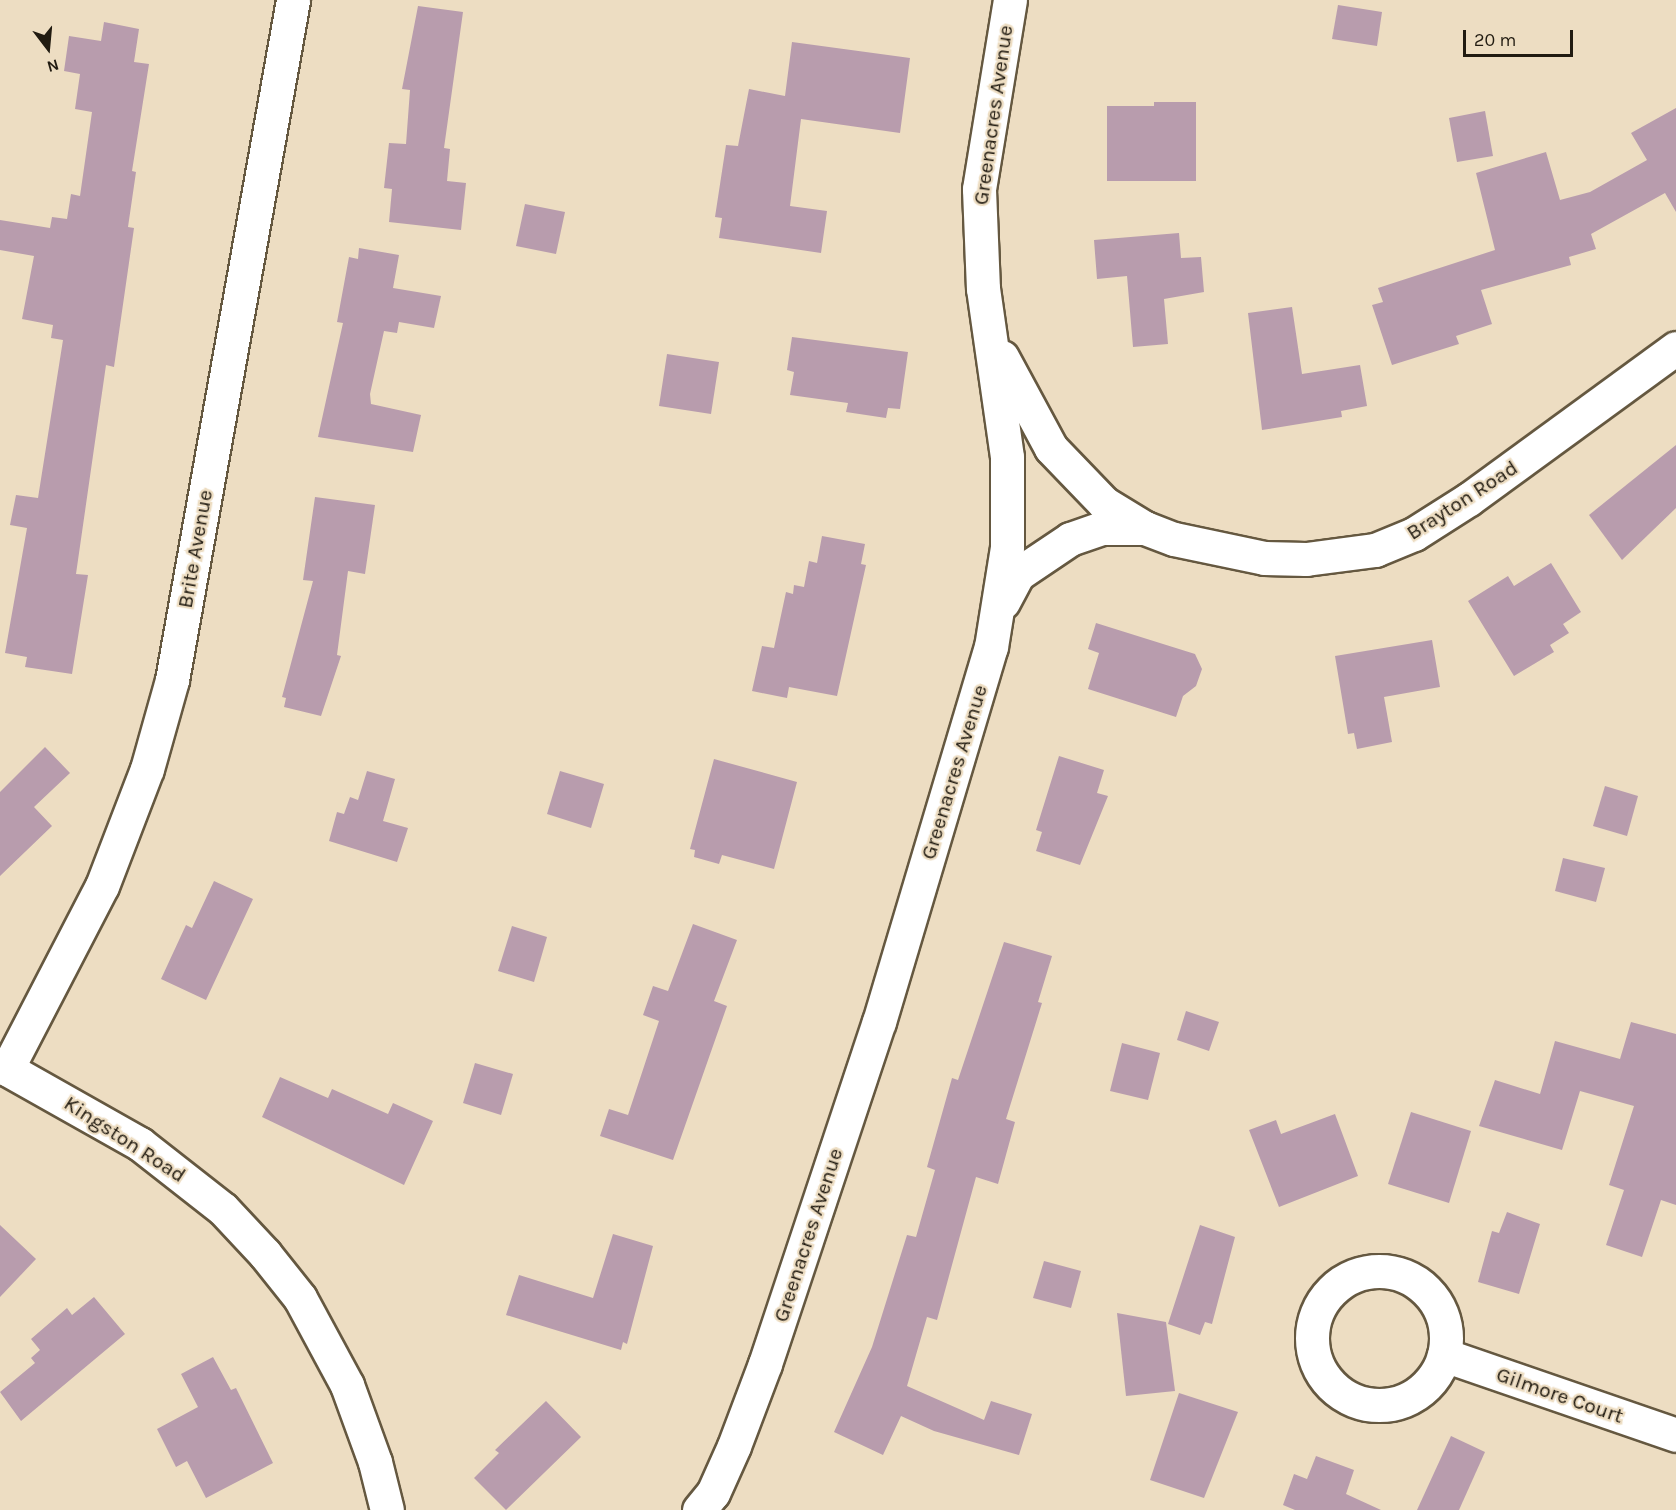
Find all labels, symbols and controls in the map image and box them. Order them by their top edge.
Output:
north arrow [18,18,78,78]
scale bar [1466,18,1576,56]
street label: Greenacres Avenue [968,23,1018,207]
text: 20 m [1474,29,1516,51]
text: N [45,55,61,76]
street label: Brayton Road [1402,455,1522,545]
street label: Brite Avenue [172,488,218,610]
street label: Greenacres Avenue [915,682,993,862]
street label: Kingston Road [59,1090,191,1188]
street label: Greenacres Avenue [768,1145,848,1325]
street label: Gilmore Court [1493,1361,1627,1429]

